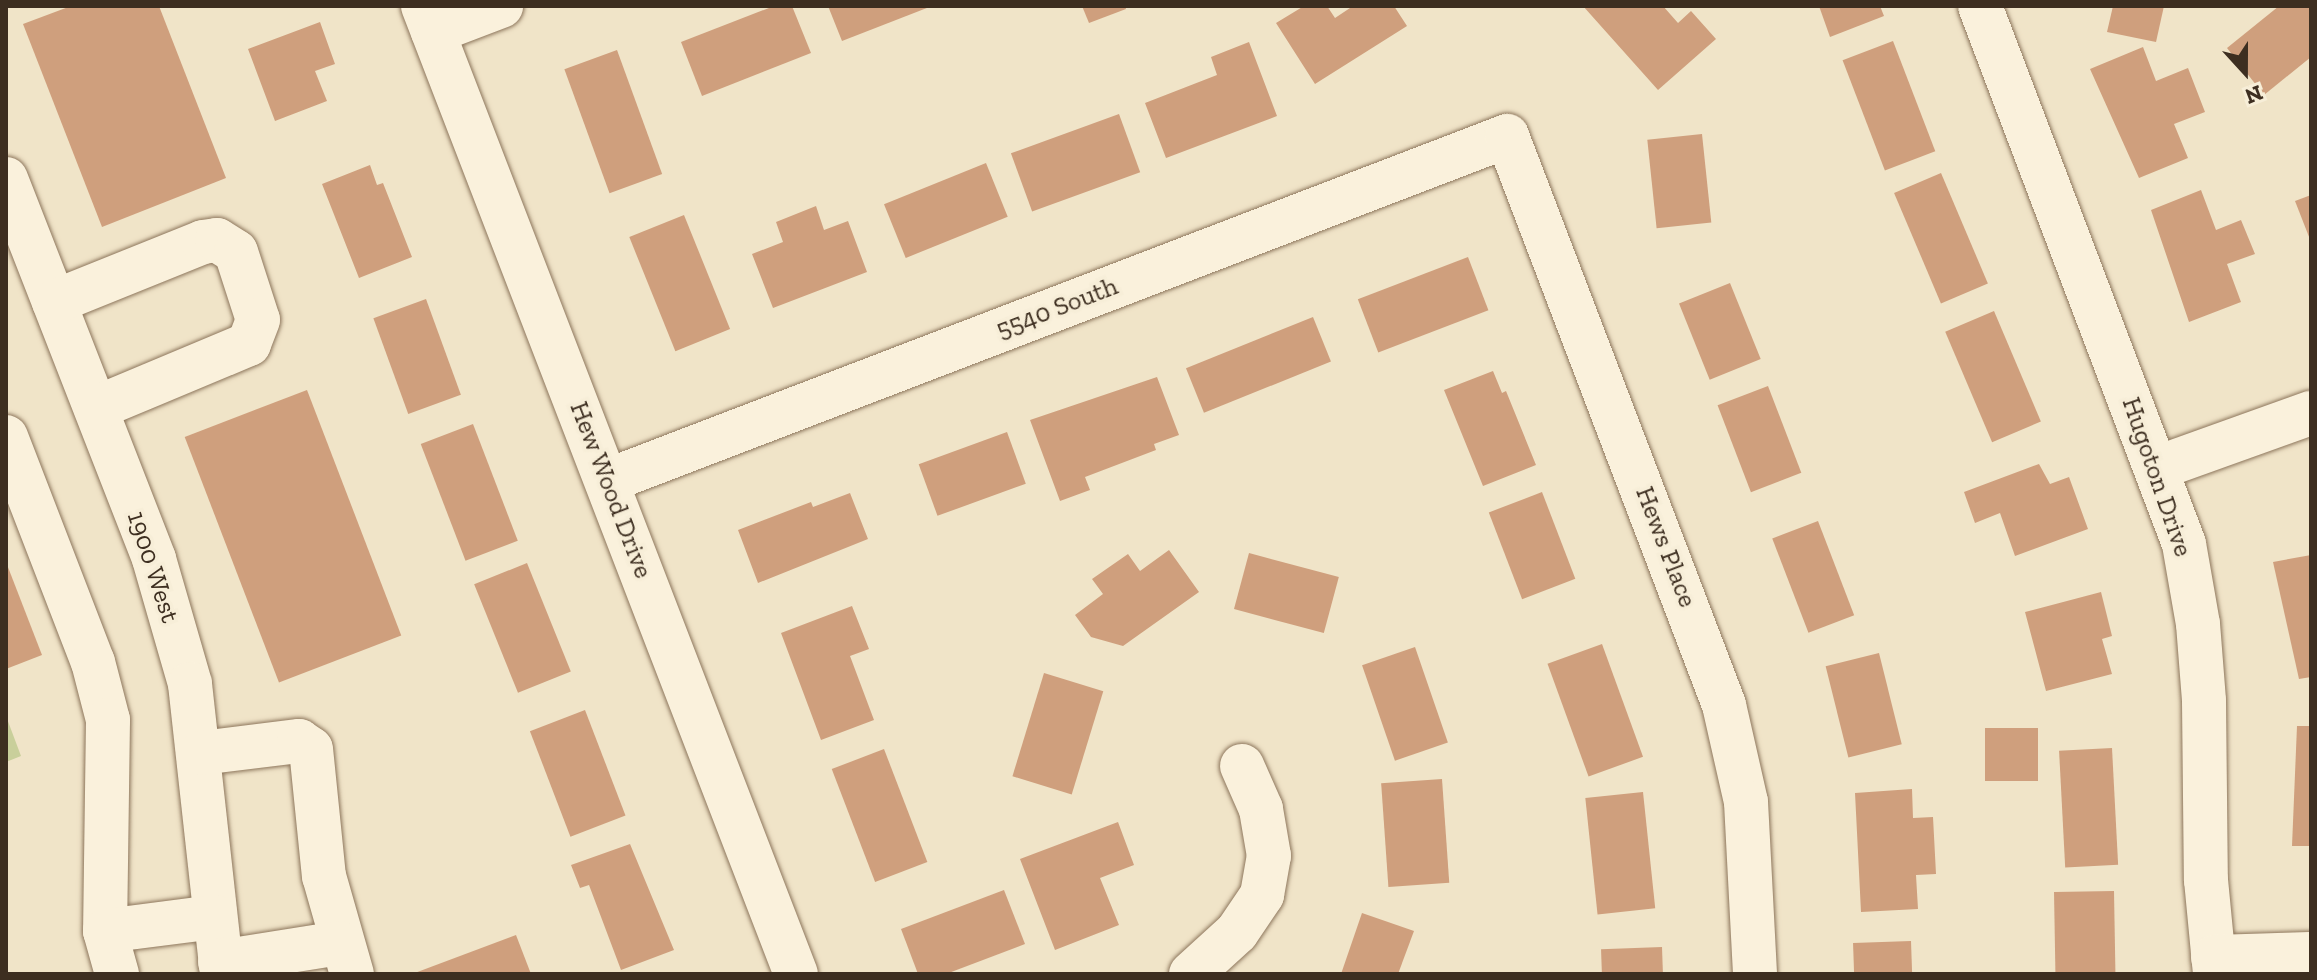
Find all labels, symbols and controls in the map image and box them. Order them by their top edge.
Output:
north arrow [2205,32,2285,112]
text: N [2241,79,2266,110]
street label: 5540 South [992,271,1122,345]
street label: Hugoton Drive [2115,393,2199,561]
street label: Hew Wood Drive [563,397,659,583]
street label: Hews Place [1629,482,1703,612]
street label: 1900 West [120,507,186,627]

